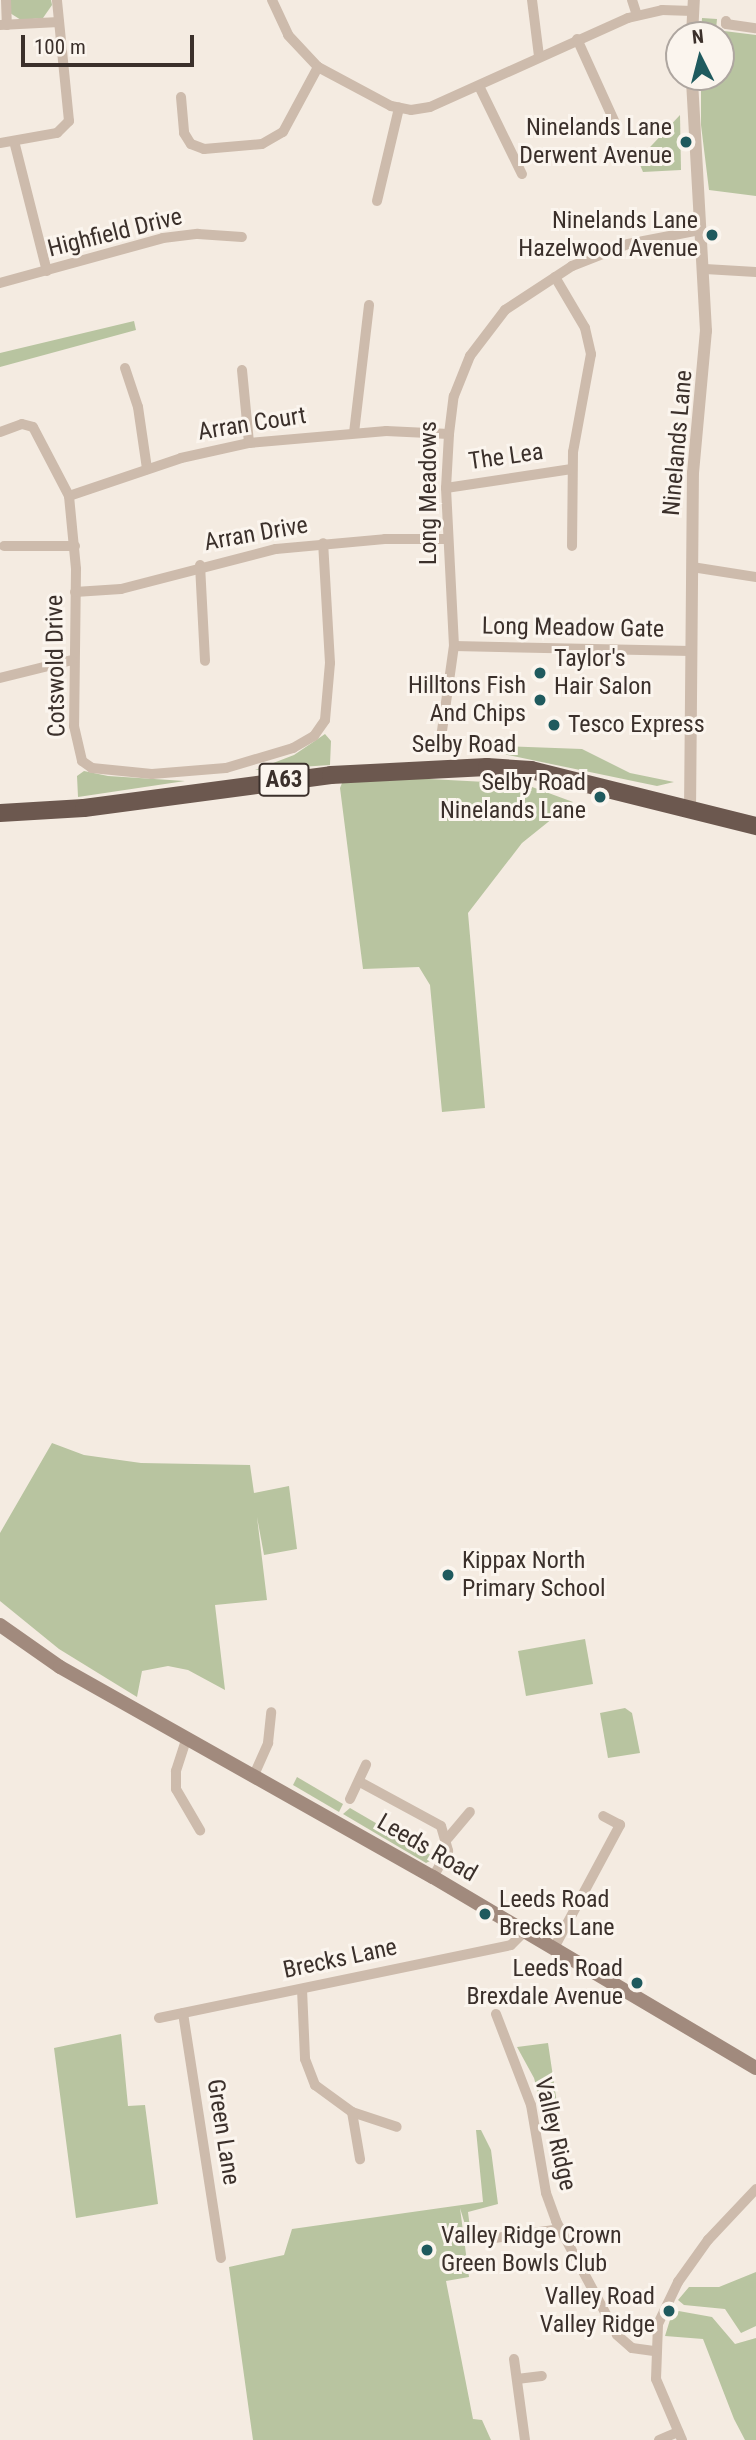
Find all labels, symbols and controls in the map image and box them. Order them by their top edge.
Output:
scale bar [24,21,198,65]
north arrow [665,21,735,91]
text: N [691,25,705,49]
text: 100 m [34,35,86,59]
place label: Ninelands Lane Derwent Avenue [519,114,672,170]
marker: Ninelands Lane Derwent Avenue [678,134,694,150]
street label: Highfield Drive [45,202,185,264]
place label: Ninelands Lane Hazelwood Avenue [518,207,698,263]
marker: Ninelands Lane Hazelwood Avenue [704,227,720,243]
street label: Ninelands Lane [657,369,699,517]
street label: Arran Court [196,401,308,447]
street label: Long Meadows [415,421,443,565]
street label: The Lea [467,438,545,476]
street label: Arran Drive [202,511,310,557]
street label: Cotswold Drive [40,595,72,737]
street label: Long Meadow Gate [482,612,664,644]
place label: Taylor's Hair Salon [554,645,652,701]
marker: Taylor's Hair Salon [532,665,548,681]
place label: Hilltons Fish And Chips [408,672,526,728]
marker: Hilltons Fish And Chips [532,692,548,708]
place label: Tesco Express [568,711,705,739]
marker: Tesco Express [546,717,562,733]
street label: Selby Road [412,731,516,759]
road number: A63 [258,760,310,800]
place label: Selby Road Ninelands Lane [440,769,586,825]
marker: Selby Road Ninelands Lane [592,789,608,805]
place label: Kippax North Primary School [462,1547,605,1603]
marker: Kippax North Primary School [440,1567,456,1583]
street label: Leeds Road [372,1808,482,1888]
place label: Leeds Road Brecks Lane [499,1886,615,1942]
marker: Leeds Road Brecks Lane [477,1906,493,1922]
street label: Brecks Lane [280,1933,400,1985]
place label: Leeds Road Brexdale Avenue [466,1955,623,2011]
marker: Leeds Road Brexdale Avenue [629,1975,645,1991]
street label: Valley Ridge [528,2075,582,2193]
street label: Green Lane [200,2077,246,2187]
place label: Valley Ridge Crown Green Bowls Club [441,2222,622,2278]
marker: Valley Ridge Crown Green Bowls Club [419,2242,435,2258]
place label: Valley Road Valley Ridge [540,2283,655,2339]
marker: Valley Road Valley Ridge [661,2303,677,2319]

